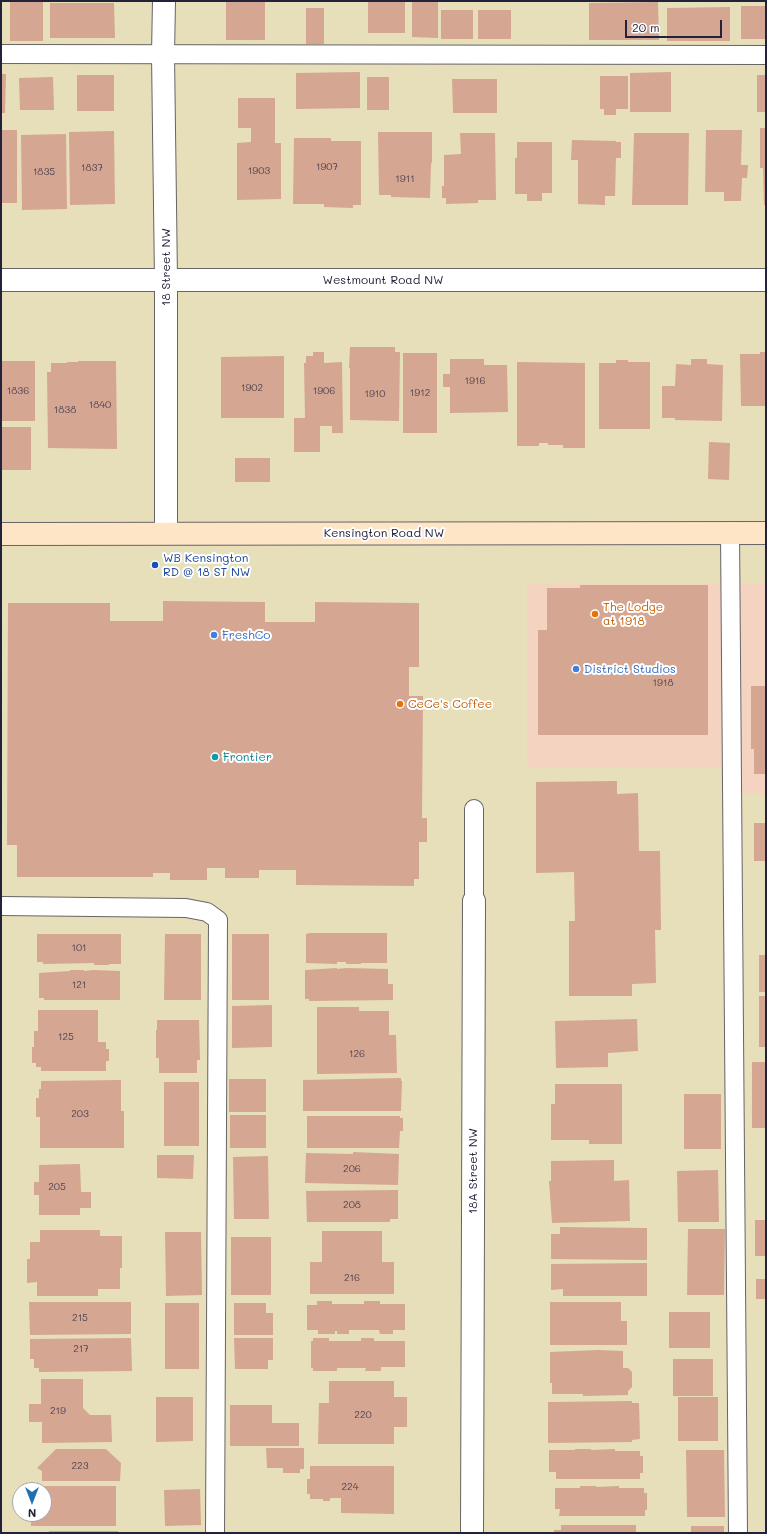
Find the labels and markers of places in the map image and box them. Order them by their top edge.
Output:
place label: WB Kensington RD @ 18 ST NW [163,551,250,579]
marker: WB Kensington RD @ 18 ST NW [150,560,160,570]
place label: The Lodge at 1918 [603,600,663,628]
marker: The Lodge at 1918 [590,609,600,619]
place label: FreshCo [222,628,270,642]
marker: FreshCo [209,630,219,640]
place label: District Studios [584,662,676,676]
marker: District Studios [571,664,581,674]
place label: CeCe's Coffee [408,697,492,711]
marker: CeCe's Coffee [395,699,405,709]
place label: Frontier [223,750,272,764]
marker: Frontier [210,752,220,762]

